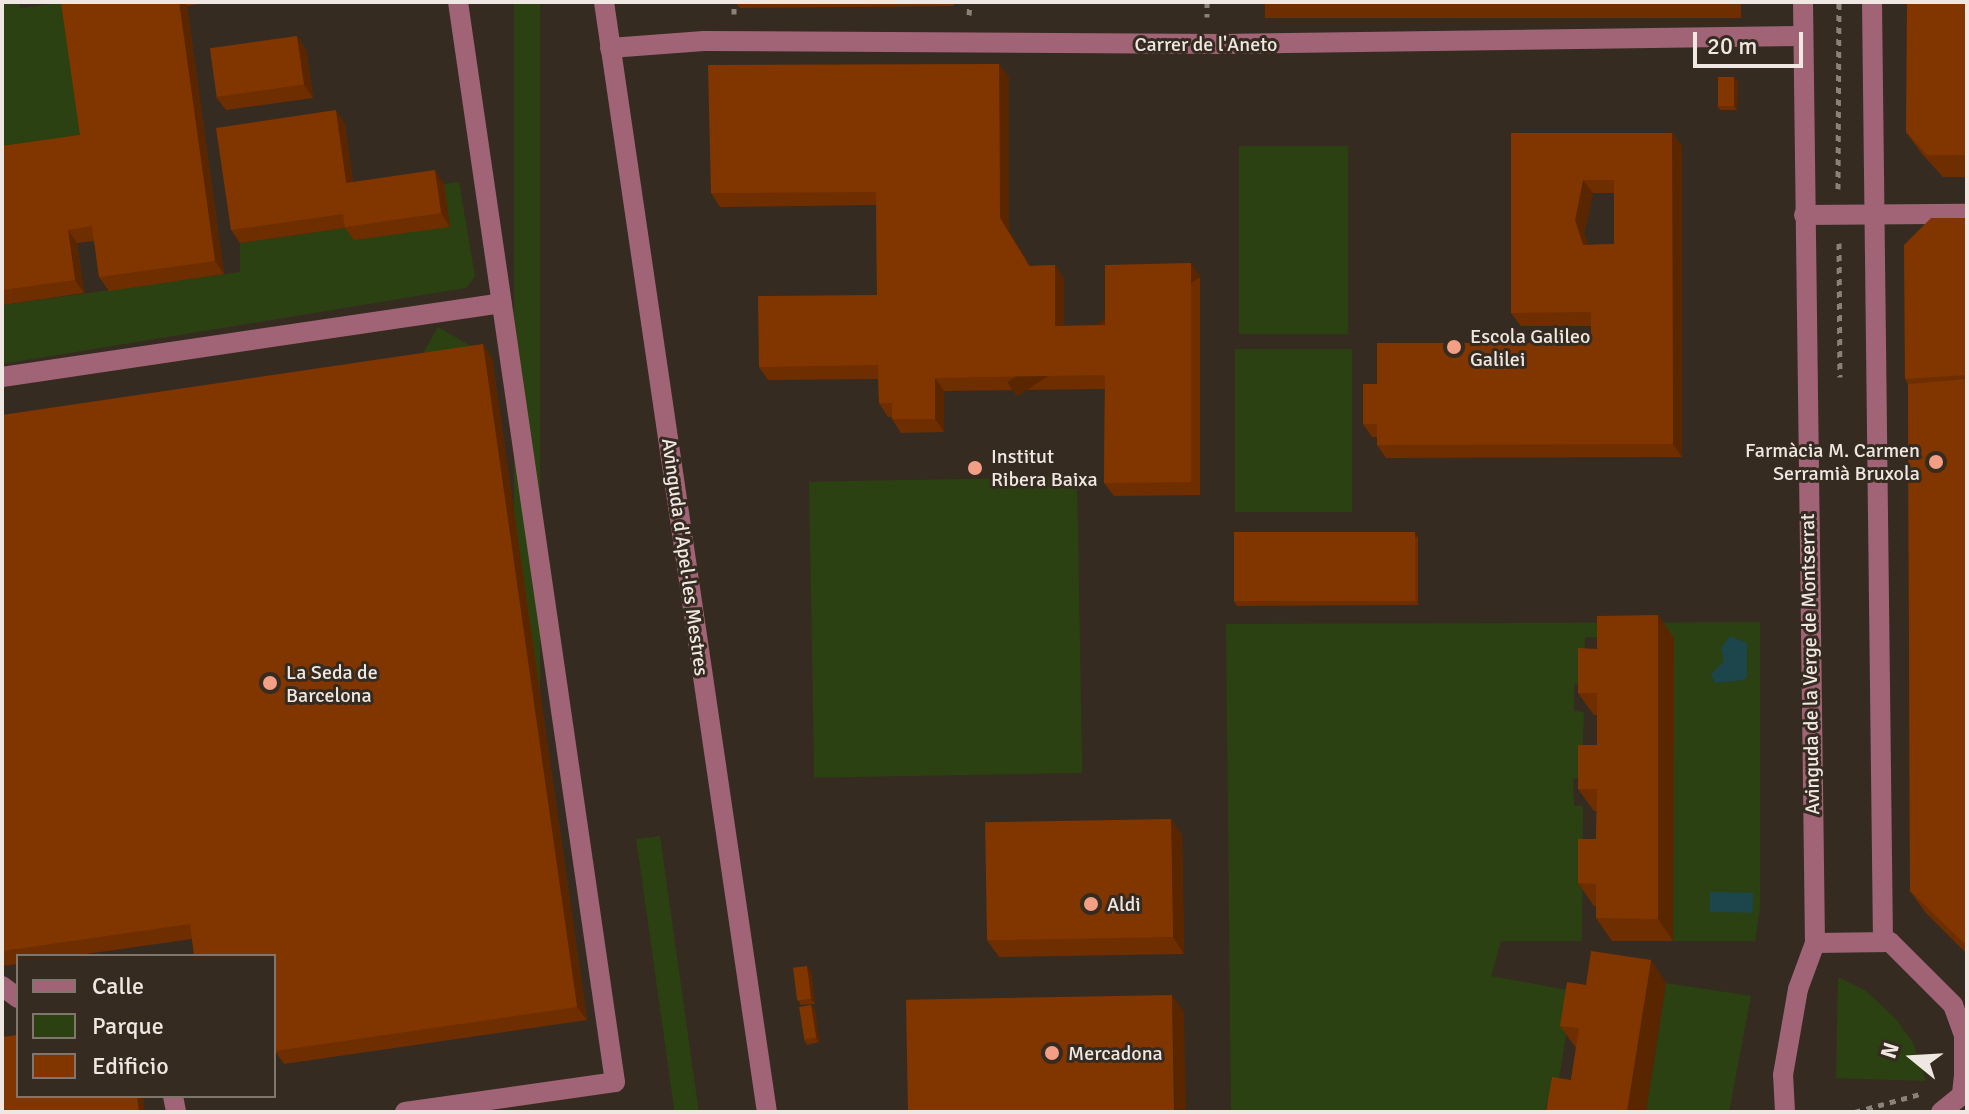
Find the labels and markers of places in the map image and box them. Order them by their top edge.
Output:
place label: Escola Galileo Galilei [1470,324,1591,371]
marker: Escola Galileo Galilei [1445,338,1463,356]
place label: Farmàcia M. Carmen Serramià Bruxola [1745,438,1920,485]
place label: Institut Ribera Baixa [991,444,1098,491]
marker: Farmàcia M. Carmen Serramià Bruxola [1927,453,1945,471]
marker: Institut Ribera Baixa [966,459,984,477]
place label: La Seda de Barcelona [286,660,378,707]
marker: La Seda de Barcelona [261,674,279,692]
place label: Aldi [1107,892,1141,916]
marker: Aldi [1082,895,1100,913]
place label: Mercadona [1068,1041,1163,1065]
marker: Mercadona [1043,1044,1061,1062]

